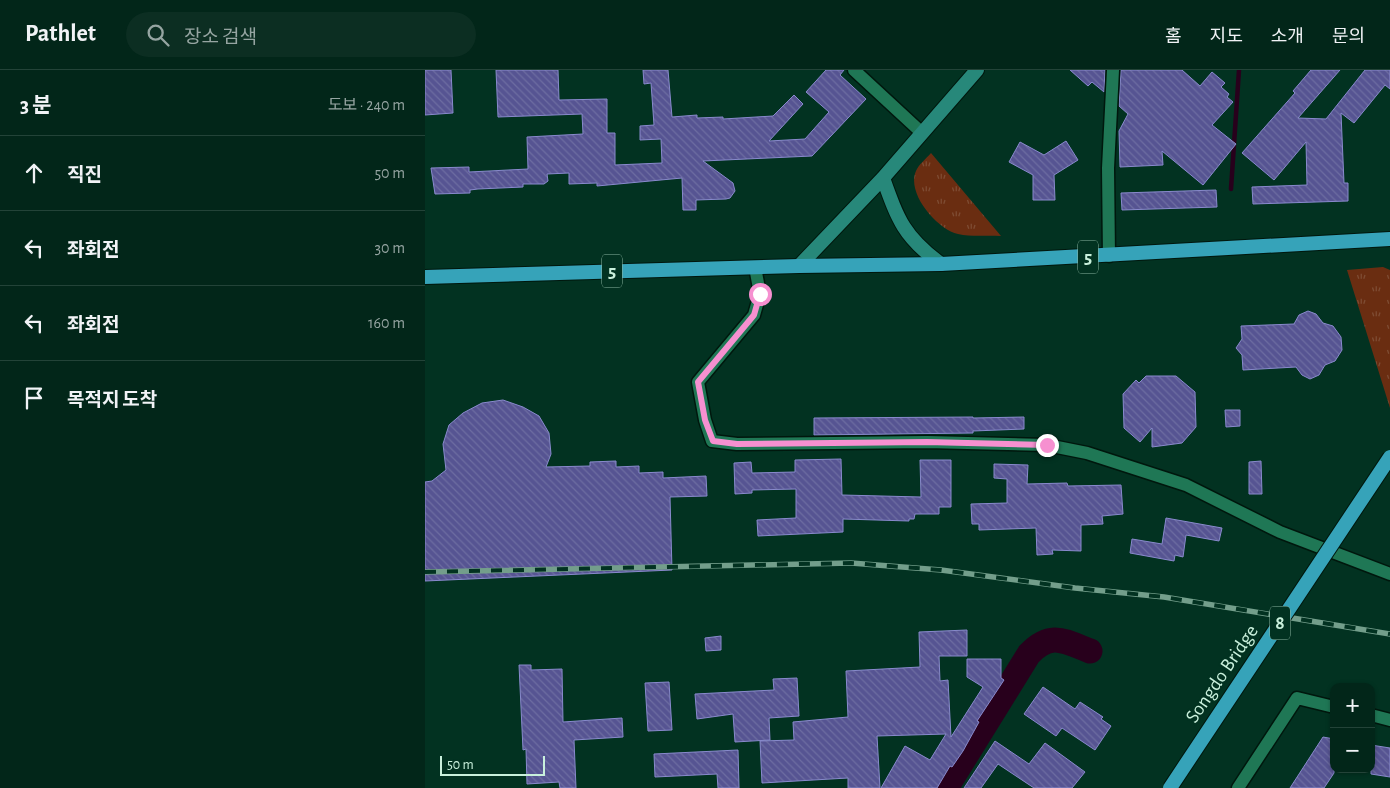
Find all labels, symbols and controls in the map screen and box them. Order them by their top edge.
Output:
search box [126,12,476,57]
icon: search [144,21,172,49]
text: Pathlet [25,22,96,46]
text: 장소 검색 [184,28,257,47]
text: 홈 [1165,28,1182,46]
text: 지도 [1210,28,1243,46]
text: 소개 [1271,28,1304,46]
text: 문의 [1332,28,1365,46]
text: 3 분 [20,95,52,116]
text: 도보 · 240 m [328,97,405,113]
icon: ahead [20,159,48,187]
text: 50 m [374,165,405,181]
text: 직진 [67,166,102,185]
icon: left [20,234,48,262]
text: 30 m [375,240,405,256]
road number: 5 [1078,240,1098,273]
text: 좌회전 [67,241,119,260]
road number: 5 [602,255,622,288]
route start [749,283,772,306]
icon: left [20,309,48,337]
text: 160 m [368,315,405,331]
text: 좌회전 [67,316,119,335]
icon: arrive [20,384,48,412]
text: 목적지 도착 [67,391,157,410]
route end [1036,434,1059,457]
road number: 8 [1270,606,1290,640]
street label: Songdo Bridge [1182,621,1262,727]
map controls [1330,683,1375,773]
button: + [1330,683,1375,728]
button: − [1330,728,1375,773]
scale bar [440,753,545,776]
text: 50 m [447,758,474,772]

